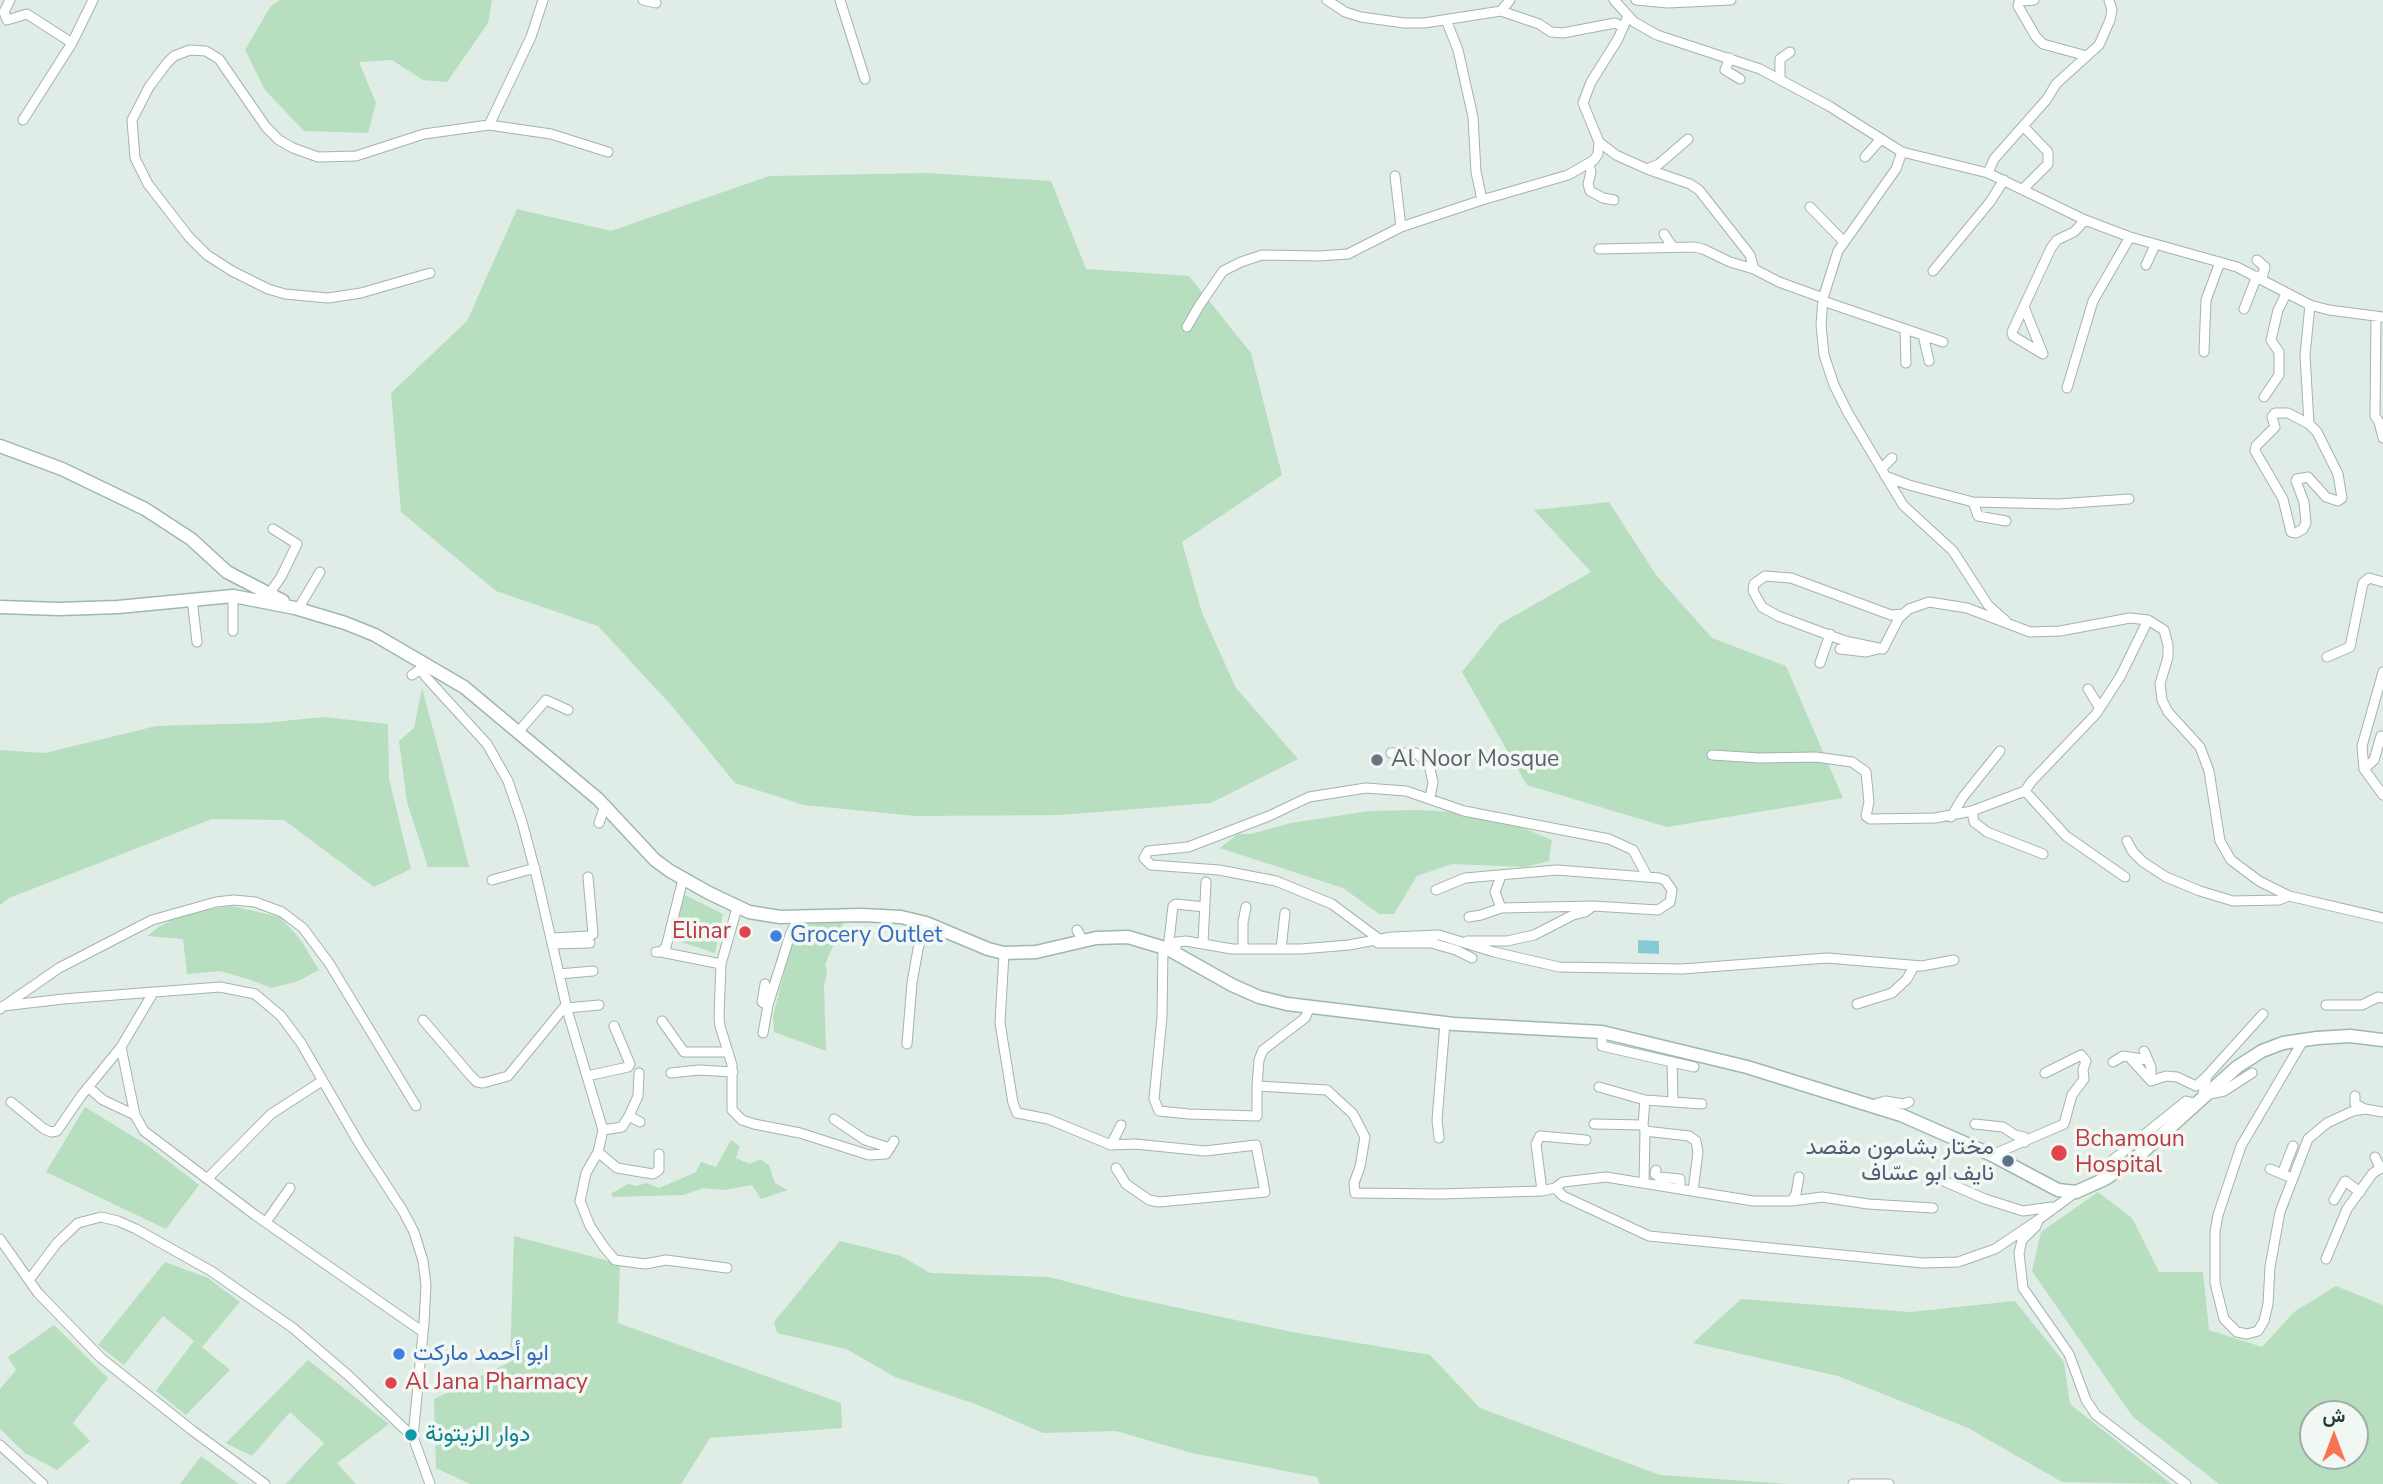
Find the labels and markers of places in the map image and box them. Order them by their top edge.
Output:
place label: Al Noor Mosque [1391,746,1559,774]
marker: Al Noor Mosque [1369,752,1385,768]
place label: Elinar [672,918,731,946]
place label: Grocery Outlet [790,922,942,950]
marker: Elinar [737,924,753,940]
marker: Grocery Outlet [768,928,784,944]
place label: Bchamoun Hospital [2075,1126,2185,1180]
place label: مختار بشامون مقصد نايف ابو عسّاف [1806,1134,1994,1188]
marker: Bchamoun Hospital [2049,1143,2069,1163]
marker: مختار بشامون مقصد نايف ابو عسّاف [2000,1153,2016,1169]
place label: ابو أحمد ماركت [413,1340,549,1368]
marker: ابو أحمد ماركت [391,1346,407,1362]
place label: Al Jana Pharmacy [405,1369,588,1397]
marker: Al Jana Pharmacy [383,1375,399,1391]
place label: دوار الزيتونة [425,1421,530,1449]
marker: دوار الزيتونة [403,1427,419,1443]

